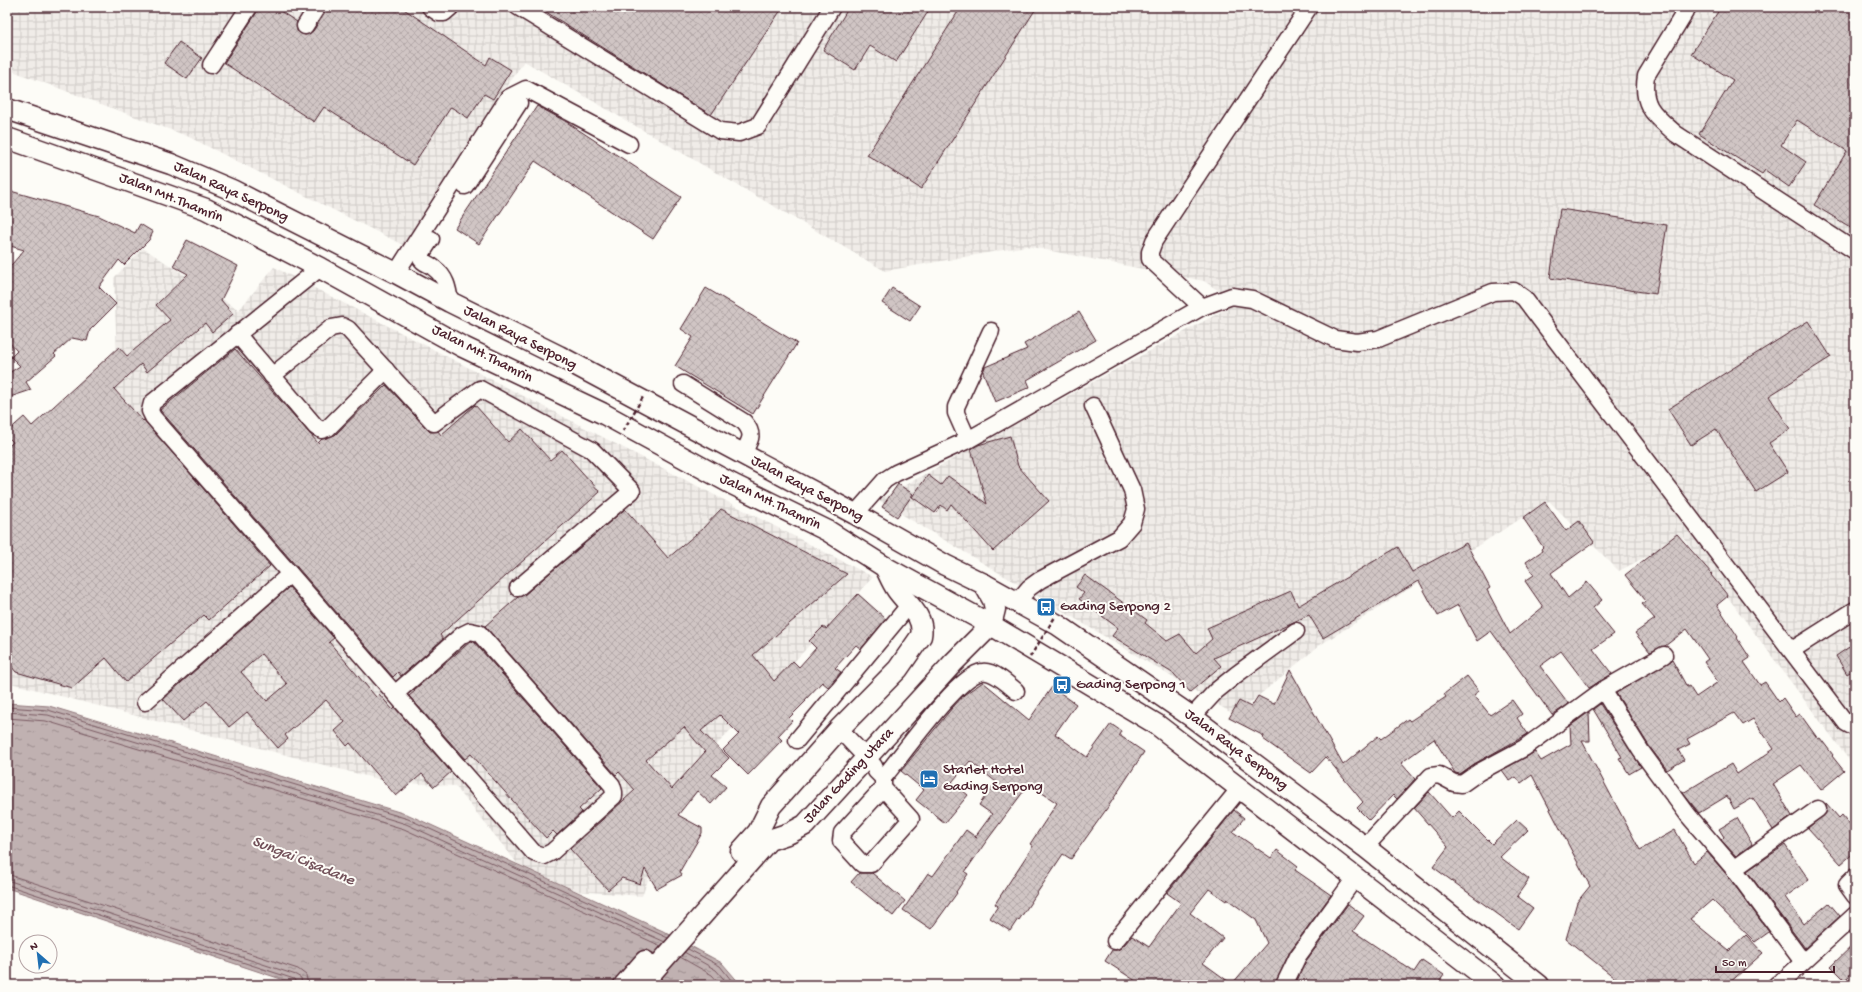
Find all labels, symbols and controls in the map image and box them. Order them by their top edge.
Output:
street label: Jalan Raya Serpong [171,157,291,227]
street label: Jalan MH.Thamrin [116,169,226,227]
street label: Jalan Raya Serpong [460,302,580,374]
street label: Jalan MH.Thamrin [429,321,535,387]
street label: Jalan Raya Serpong [748,452,866,526]
street label: Jalan MH.Thamrin [716,470,824,534]
bus stop icon: Gading Serpong 2 [1035,596,1057,618]
place label: Gading Serpong 2 [1060,598,1171,616]
bus stop icon: Gading Serpong 1 [1051,674,1073,696]
place label: Gading Serpong 1 [1076,676,1186,694]
street label: Jalan Raya Serpong [1181,705,1291,795]
street label: Jalan Gading Utara [800,724,898,828]
place label: Starlet Hotel Gading Serpong [943,761,1043,796]
hotel icon: Starlet Hotel Gading Serpong [918,768,940,790]
water label: Sungai Cisadane [249,833,358,891]
north arrow [18,934,58,974]
text: N [28,940,40,954]
scale bar [1716,948,1834,974]
text: 50 m [1722,957,1747,971]

